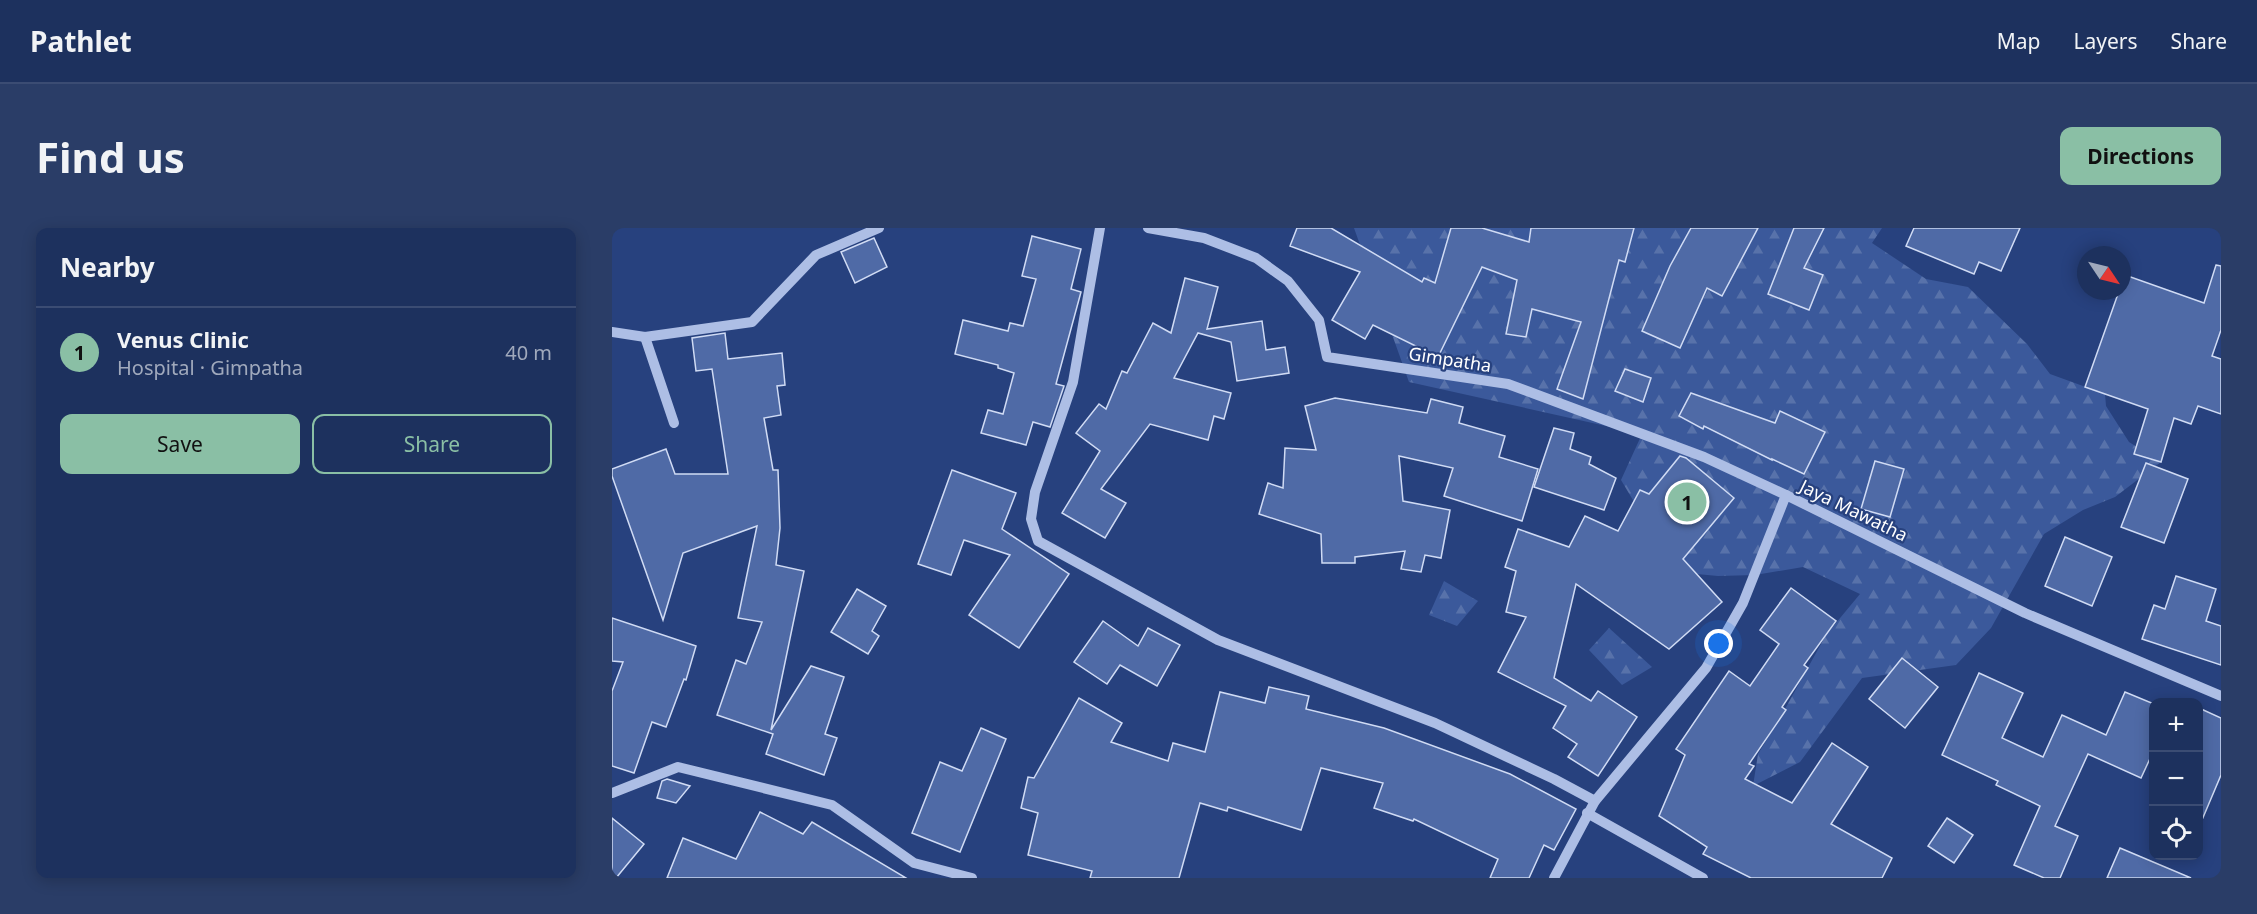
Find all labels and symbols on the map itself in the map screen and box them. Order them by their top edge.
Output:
north arrow [2077,246,2131,300]
street label: Gimpatha [1407,341,1493,377]
street label: Jaya Mawatha [1794,473,1912,547]
pin: 1 [1668,480,1706,524]
your location [1704,629,1733,658]

